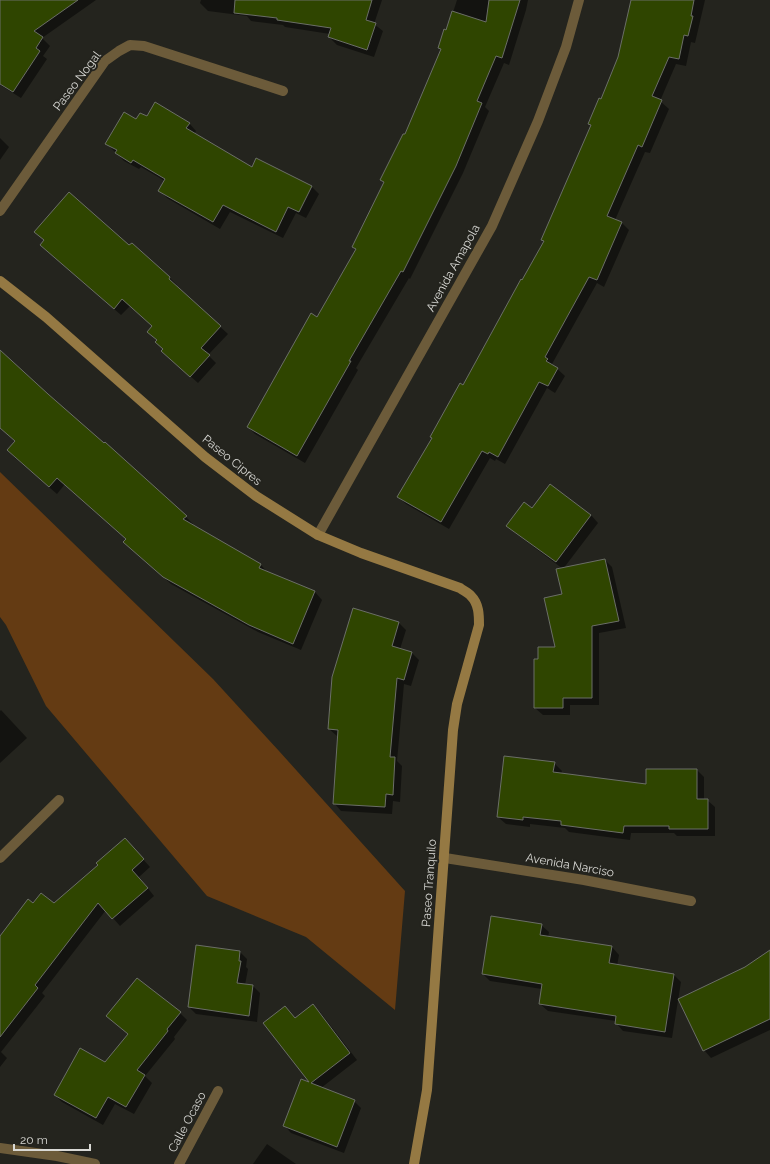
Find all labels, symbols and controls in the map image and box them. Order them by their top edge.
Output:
street label: Paseo Nogal [50,48,104,113]
street label: Avenida Amapola [423,222,483,314]
street label: Paseo Cipres [200,432,265,488]
street label: Paseo Tranquilo [419,839,439,927]
street label: Avenida Narciso [525,850,615,880]
street label: Calle Ocaso [165,1089,209,1155]
scale bar [14,1126,90,1152]
text: 20 m [20,1133,48,1147]

